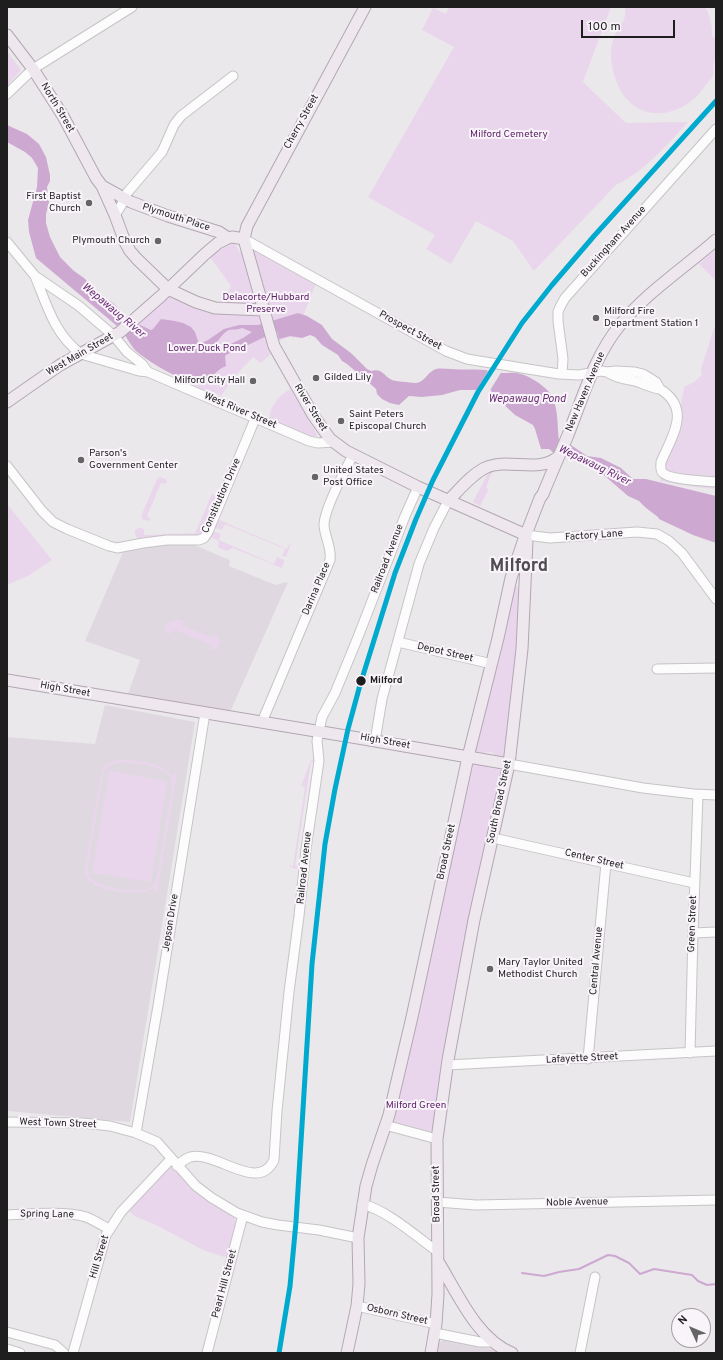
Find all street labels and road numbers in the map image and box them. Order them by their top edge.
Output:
street label: North Street [37,81,77,135]
street label: Cherry Street [282,93,322,151]
street label: Plymouth Place [141,201,211,235]
street label: Buckingham Avenue [579,204,649,280]
street label: Prospect Street [376,309,444,353]
street label: West Main Street [44,331,116,379]
street label: New Haven Avenue [564,350,608,434]
street label: River Street [291,382,329,434]
street label: West River Street [202,390,278,432]
street label: Constitution Drive [200,457,244,535]
street label: Railroad Avenue [369,523,407,595]
street label: Factory Lane [565,528,623,544]
street label: Darina Place [300,561,334,617]
street label: Depot Street [416,641,474,665]
street label: High Street [39,680,91,700]
street label: High Street [359,732,411,752]
street label: South Broad Street [485,759,515,845]
street label: Broad Street [435,823,459,881]
street label: Railroad Avenue [295,831,315,905]
street label: Center Street [563,847,625,873]
street label: Jepson Drive [161,893,181,953]
street label: Green Street [686,895,700,953]
street label: Central Avenue [588,927,606,995]
street label: Lafayette Street [545,1051,619,1067]
street label: West Town Street [19,1117,97,1131]
street label: Broad Street [431,1165,443,1223]
street label: Noble Avenue [546,1196,608,1210]
street label: Spring Lane [20,1209,74,1221]
street label: Hill Street [88,1234,112,1280]
street label: Pearl Hill Street [210,1248,240,1320]
street label: Osborn Street [365,1302,429,1328]

